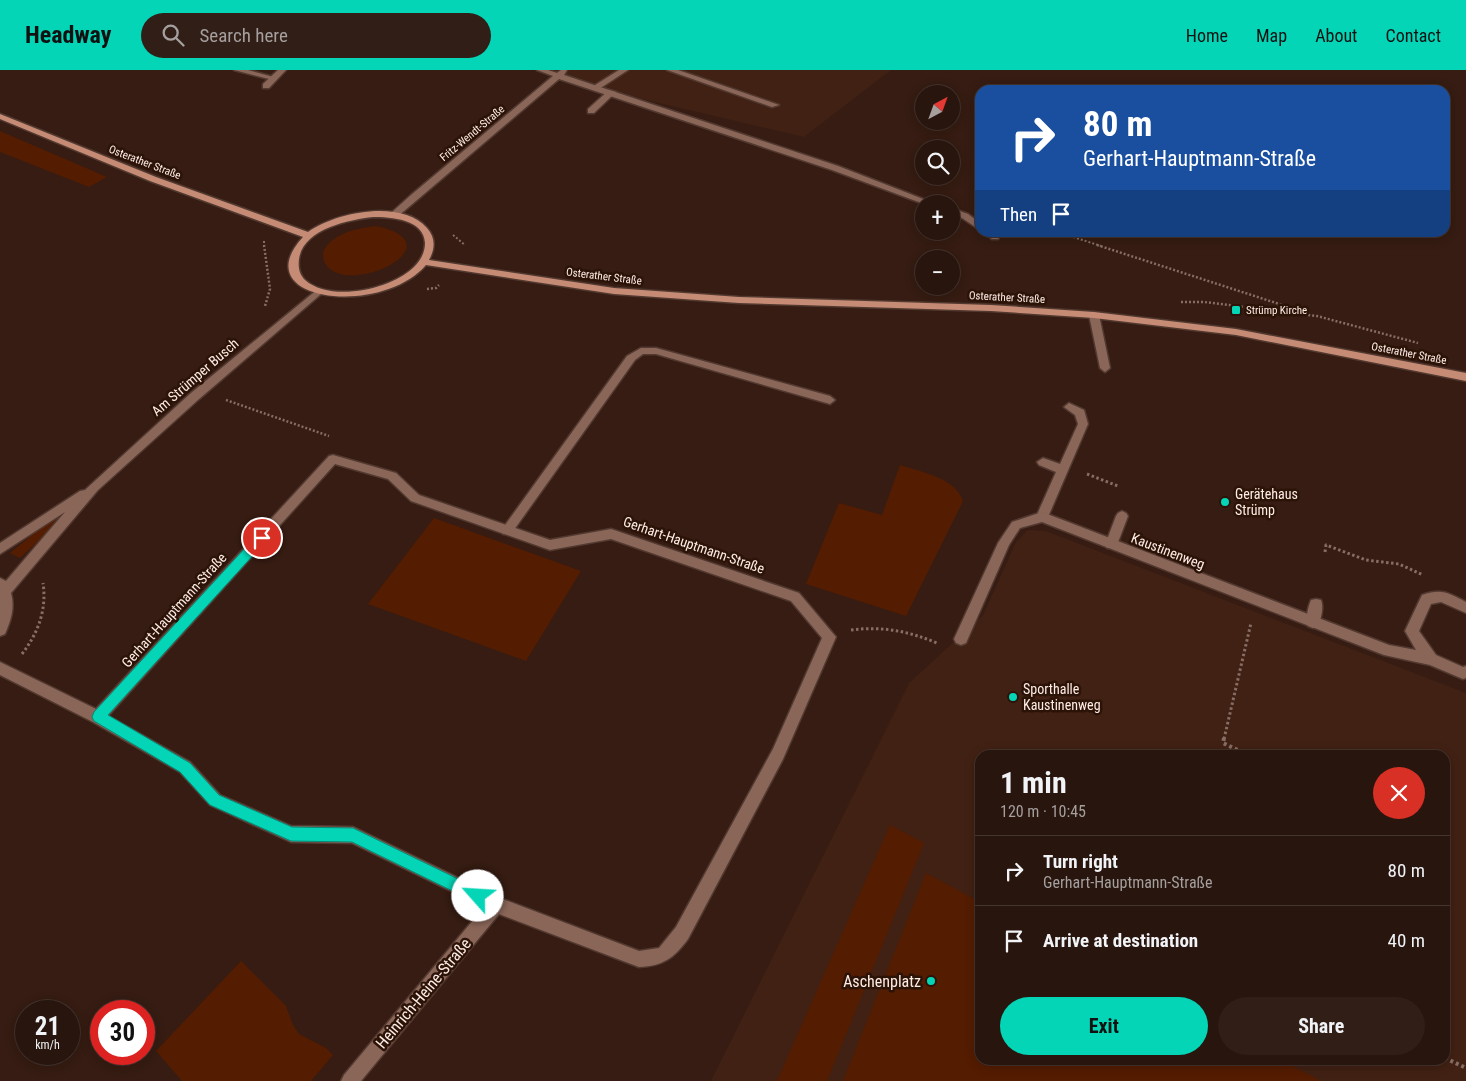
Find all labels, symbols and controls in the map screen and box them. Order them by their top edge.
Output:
search box [141,13,491,58]
text: Headway [25,21,111,49]
icon: search [159,21,187,49]
text: Search here [199,24,288,47]
text: Home [1186,25,1228,46]
text: Map [1256,25,1287,46]
text: About [1315,25,1357,46]
text: Contact [1385,25,1441,46]
north arrow [915,85,960,130]
map controls [915,85,960,295]
street label: Fritz-Wendt-Straße [437,103,507,164]
text: 80 m [1083,104,1152,145]
icon: right [1000,105,1065,170]
button: search [915,140,960,185]
street label: Osterather Straße [107,143,183,182]
text: Gerhart-Hauptmann-Straße [1083,146,1316,171]
button: + [915,195,960,240]
icon: arrive [1047,200,1075,228]
text: Then [1000,203,1037,226]
button: − [915,250,960,295]
street label: Osterather Straße [565,265,643,288]
street label: Osterather Straße [969,289,1045,306]
marker: Strümp Kirche [1230,304,1242,316]
place label: Strümp Kirche [1246,304,1307,317]
street label: Am Strümper Busch [148,335,242,419]
street label: Osterather Straße [1370,340,1448,367]
place label: Gerätehaus Strümp [1235,486,1298,518]
marker: Gerätehaus Strümp [1219,496,1231,508]
street label: Gerhart-Hauptmann-Straße [621,513,767,577]
pin [241,517,283,559]
icon: arrive [248,524,276,552]
street label: Kaustinenweg [1129,530,1207,572]
street label: Gerhart-Hauptmann-Straße [118,549,230,670]
place label: Sporthalle Kaustinenweg [1023,681,1101,713]
marker: Sporthalle Kaustinenweg [1007,691,1019,703]
text: 1 min [1000,765,1067,800]
button: close [1373,767,1425,819]
text: 120 m · 10:45 [1000,802,1086,821]
text: Turn right [1043,850,1118,873]
icon: right [1000,857,1028,885]
text: 80 m [1388,859,1425,882]
position arrow [451,869,503,921]
text: Gerhart-Hauptmann-Straße [1043,873,1212,892]
icon: arrive [1000,927,1028,955]
text: Arrive at destination [1043,929,1198,952]
text: 40 m [1388,929,1425,952]
street label: Heinrich-Heine-Straße [372,934,475,1052]
place label: Aschenplatz [843,972,921,991]
marker: Aschenplatz [925,975,937,987]
button: Exit [1000,997,1208,1055]
button: Share [1218,997,1425,1055]
speed limit sign: 30 [90,1000,155,1065]
text: 21 [35,1012,60,1041]
text: km/h [35,1038,60,1052]

